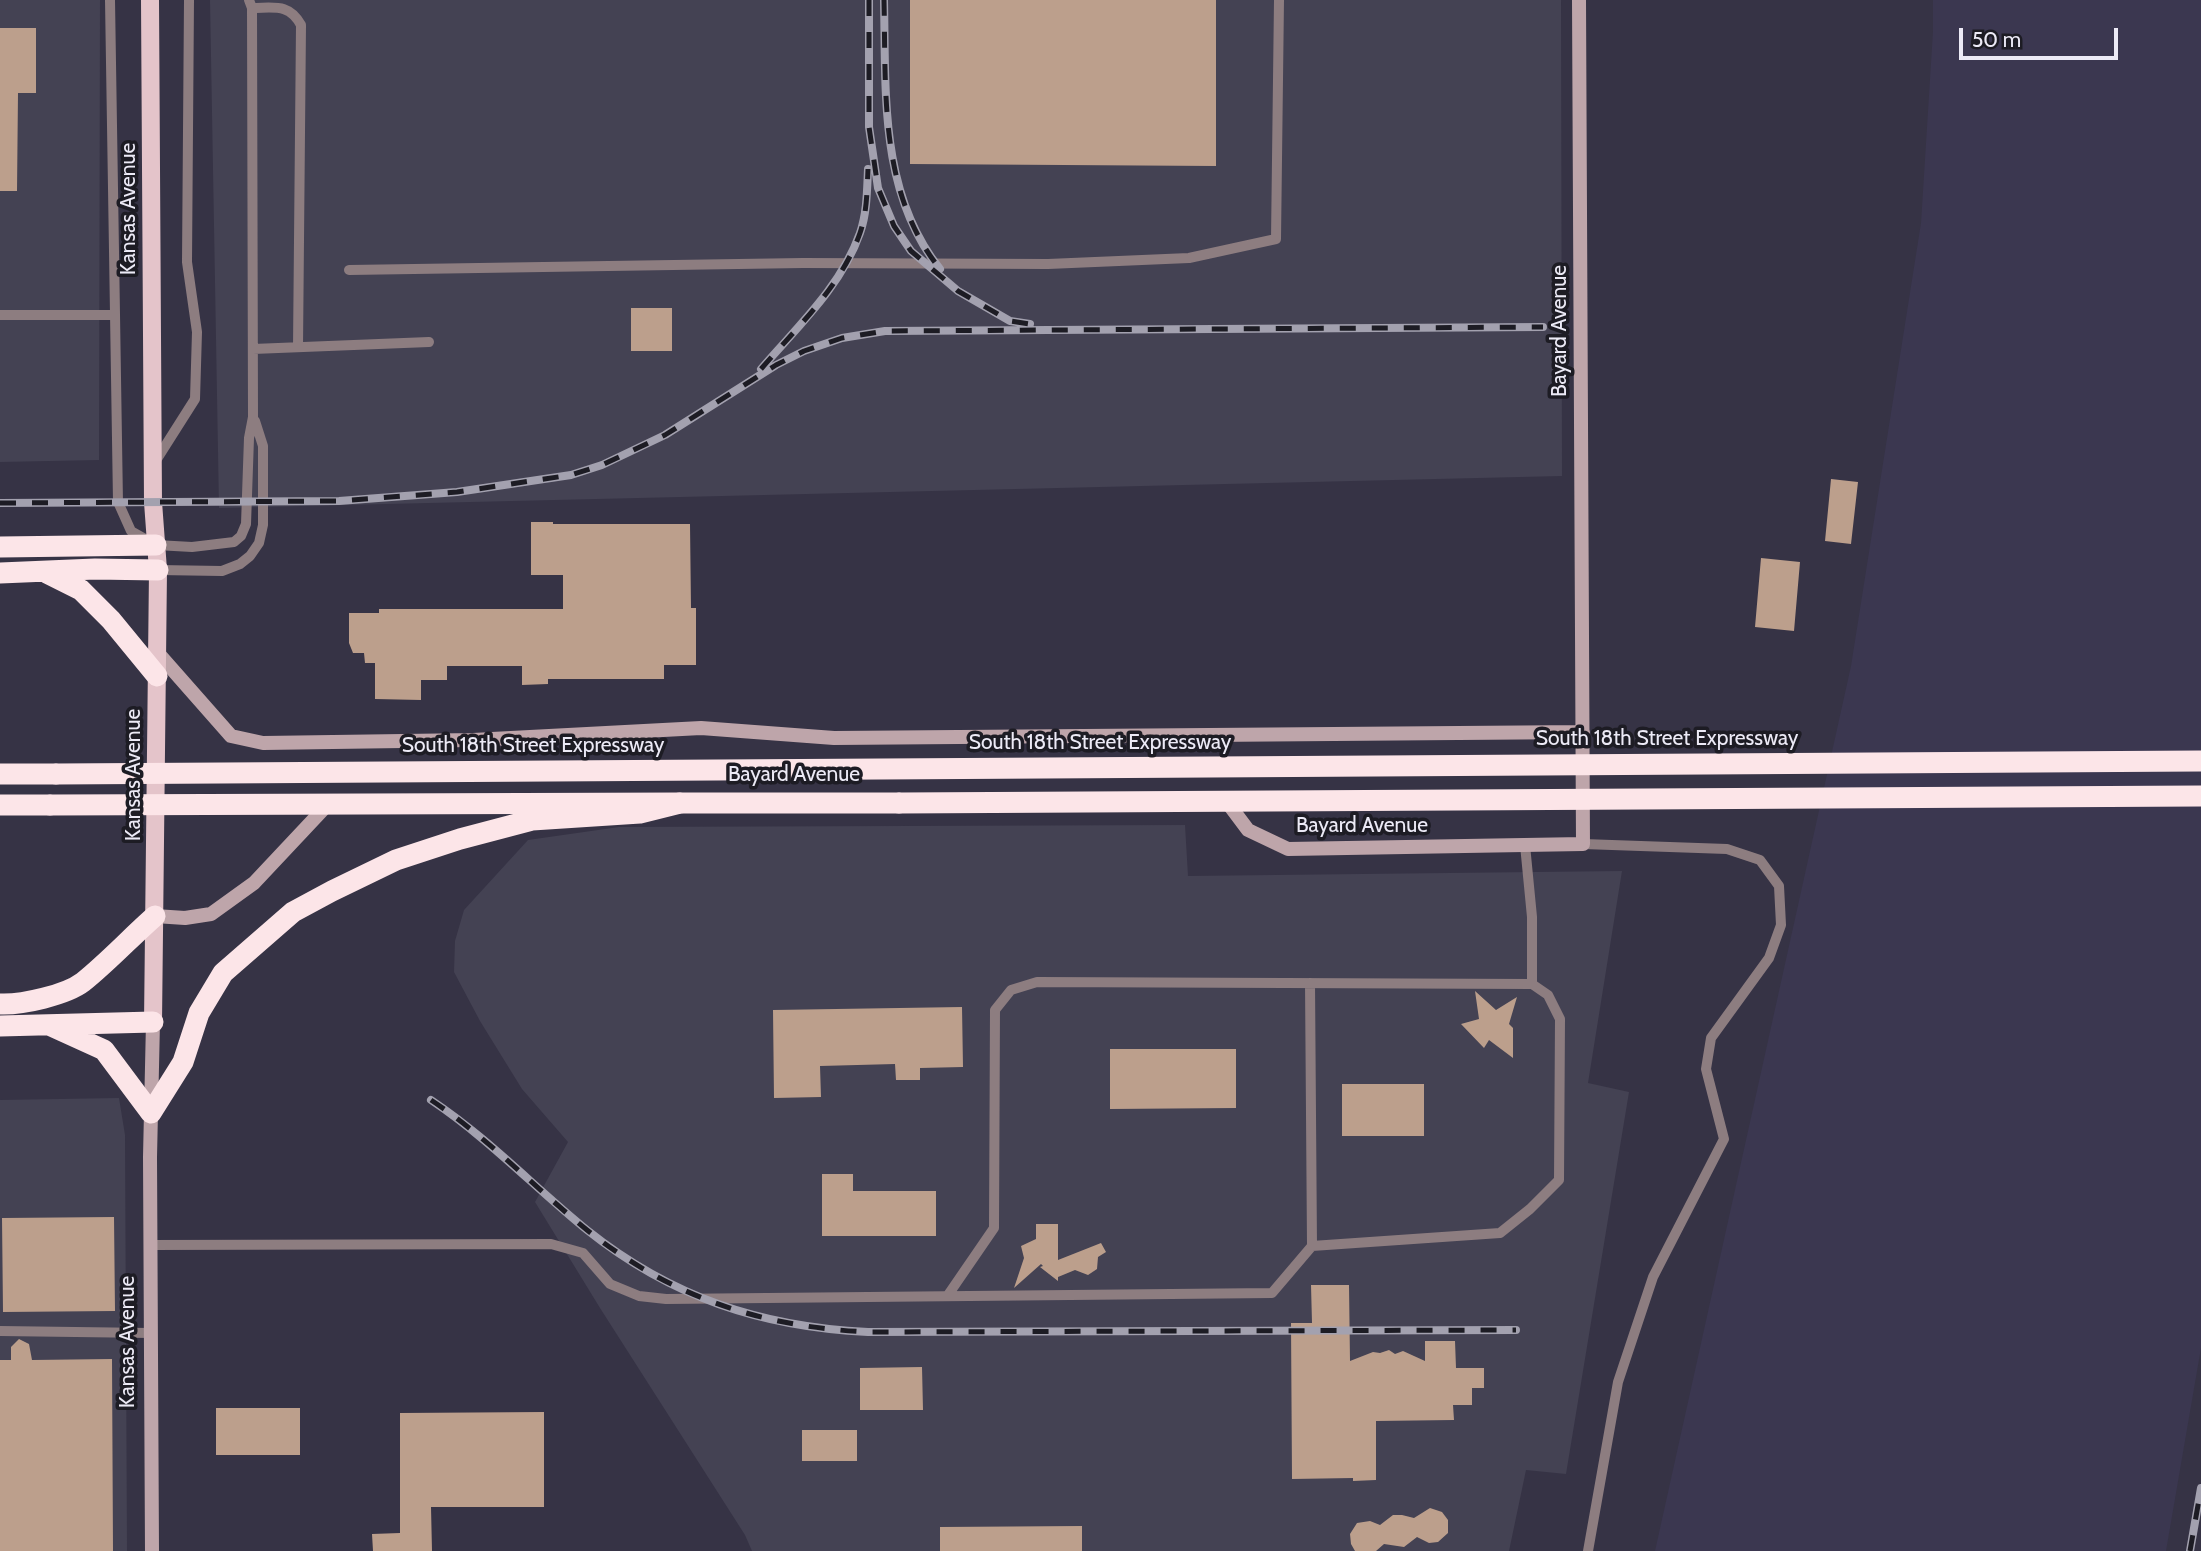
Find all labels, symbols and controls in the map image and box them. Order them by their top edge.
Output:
scale bar [1963,14,2122,58]
text: 50 m [1972,27,2021,52]
street label: Kansas Avenue [116,143,142,275]
street label: Bayard Avenue [1547,265,1573,397]
street label: Kansas Avenue [121,709,147,841]
street label: South 18th Street Expressway [1536,726,1798,752]
street label: South 18th Street Expressway [969,730,1231,756]
street label: South 18th Street Expressway [402,733,664,759]
street label: Bayard Avenue [728,762,860,788]
street label: Bayard Avenue [1296,813,1428,839]
street label: Kansas Avenue [115,1276,141,1408]

